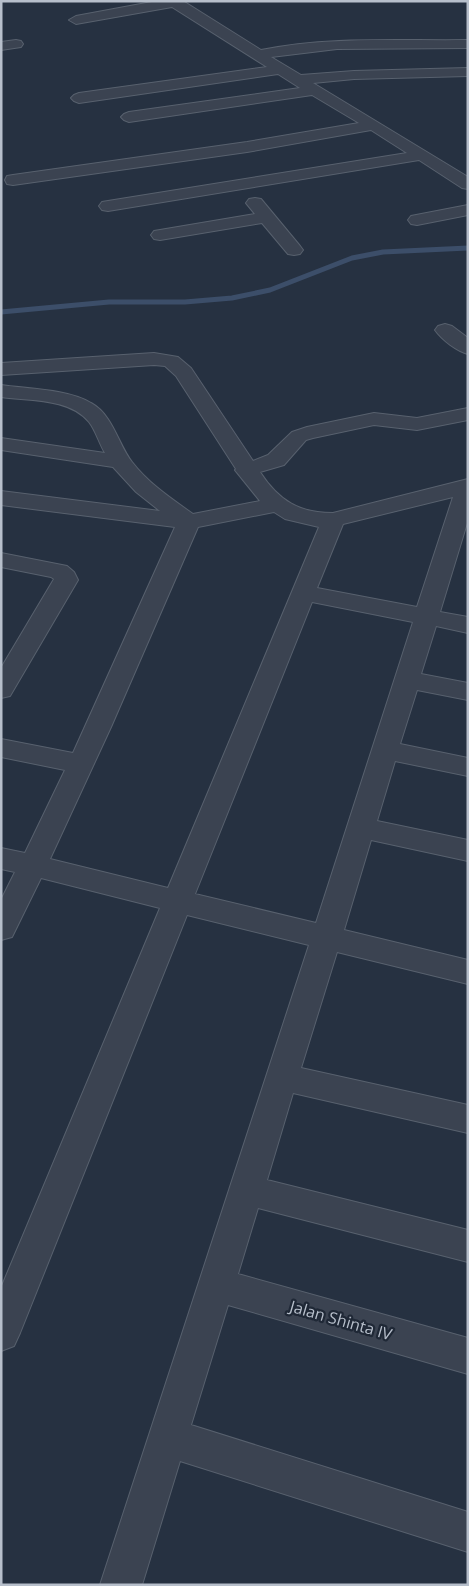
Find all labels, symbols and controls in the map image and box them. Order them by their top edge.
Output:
street label: Jalan Shinta IV [285,1294,395,1345]

